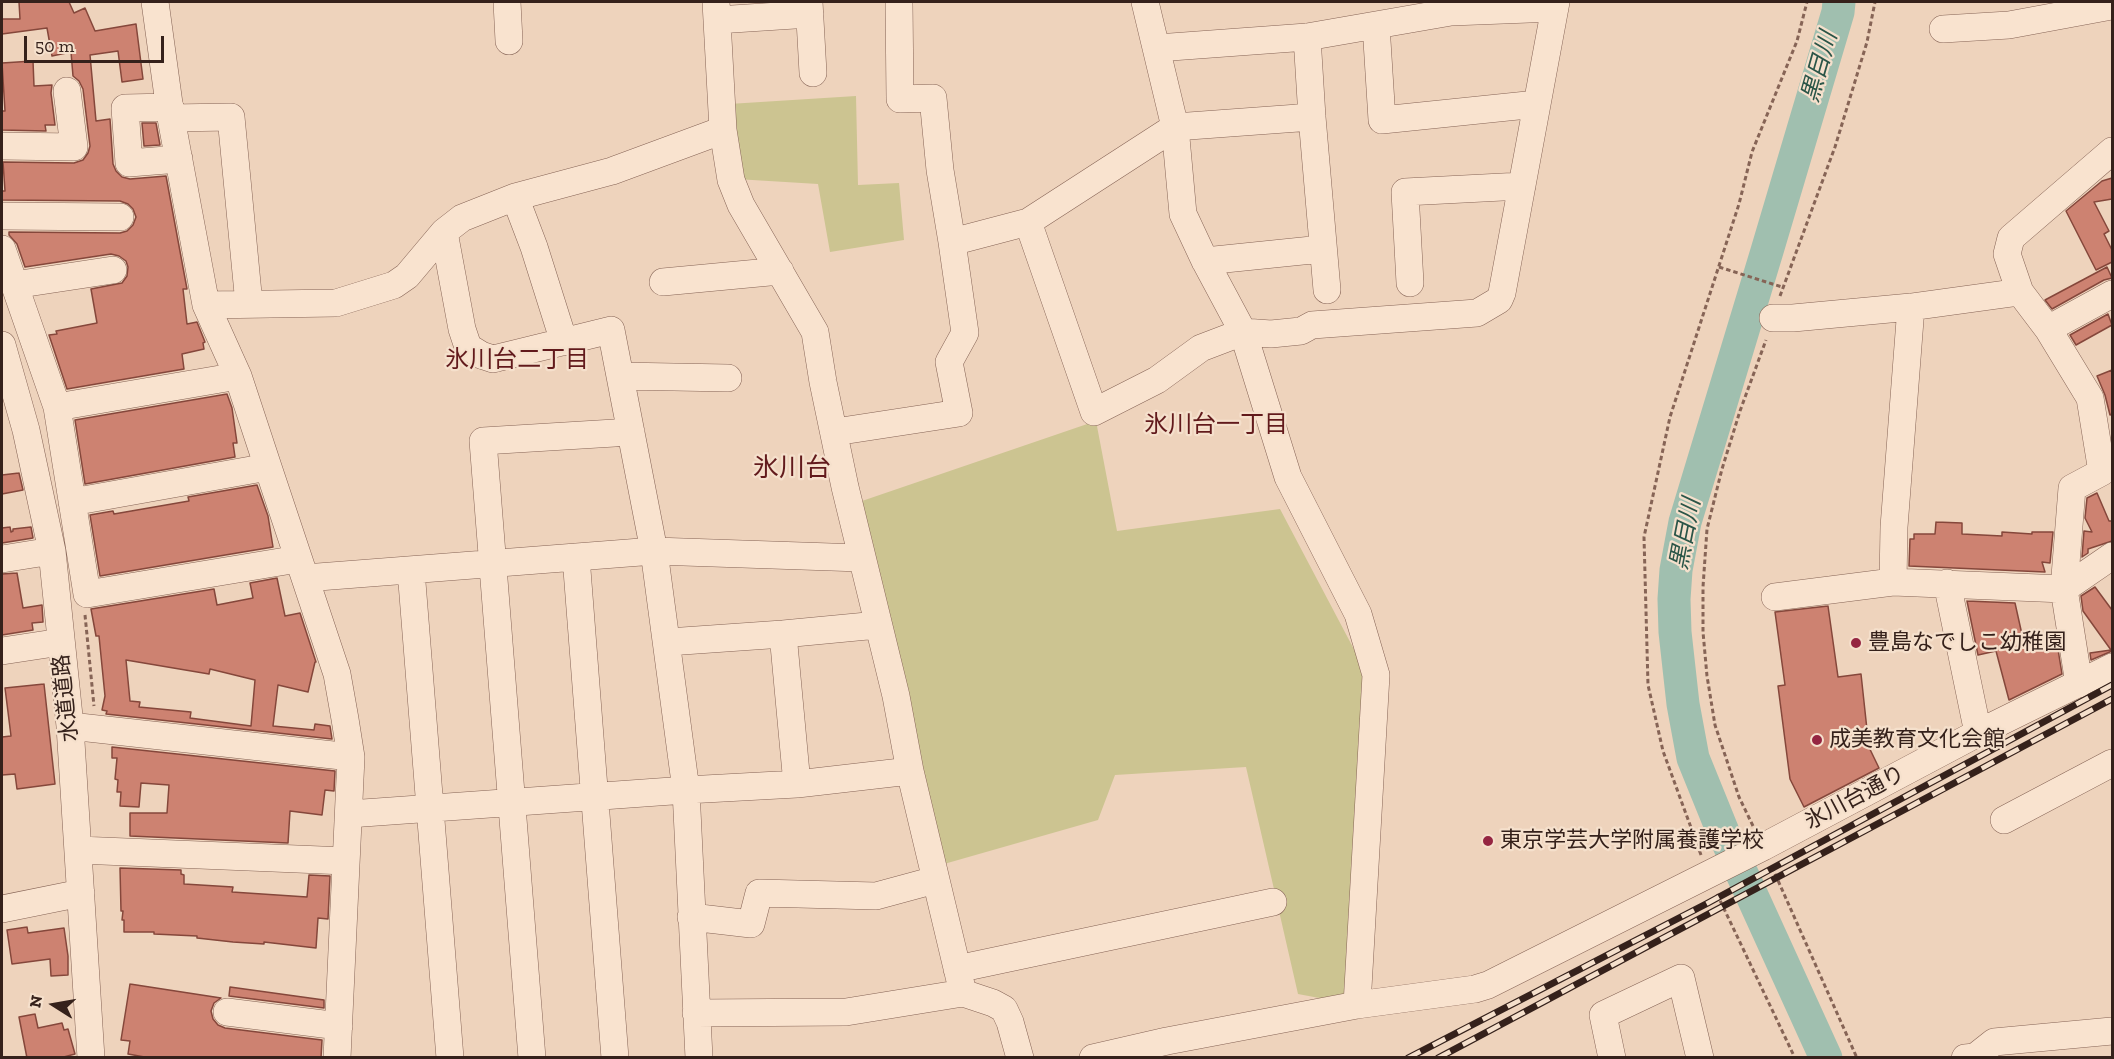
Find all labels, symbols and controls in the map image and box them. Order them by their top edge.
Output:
scale bar [27,24,166,62]
water label: 黒目川 [1796,28,1844,106]
text: 50 m [35,35,74,57]
district label: 氷川台二丁目 [445,346,589,374]
district label: 氷川台一丁目 [1144,411,1288,439]
district label: 氷川台 [753,453,831,485]
water label: 黒目川 [1665,496,1707,572]
place label: 豊島なでしこ幼稚園 [1868,630,2066,656]
marker: 豊島なでしこ幼稚園 [1849,636,1863,650]
street label: 水道道路 [48,653,84,743]
place label: 成美教育文化会館 [1829,727,2005,753]
marker: 成美教育文化会館 [1810,733,1824,747]
street label: 氷川台通り [1800,761,1910,835]
place label: 東京学芸大学附属養護学校 [1500,828,1764,854]
marker: 東京学芸大学附属養護学校 [1481,834,1495,848]
north arrow [24,975,84,1035]
text: N [25,994,46,1009]

